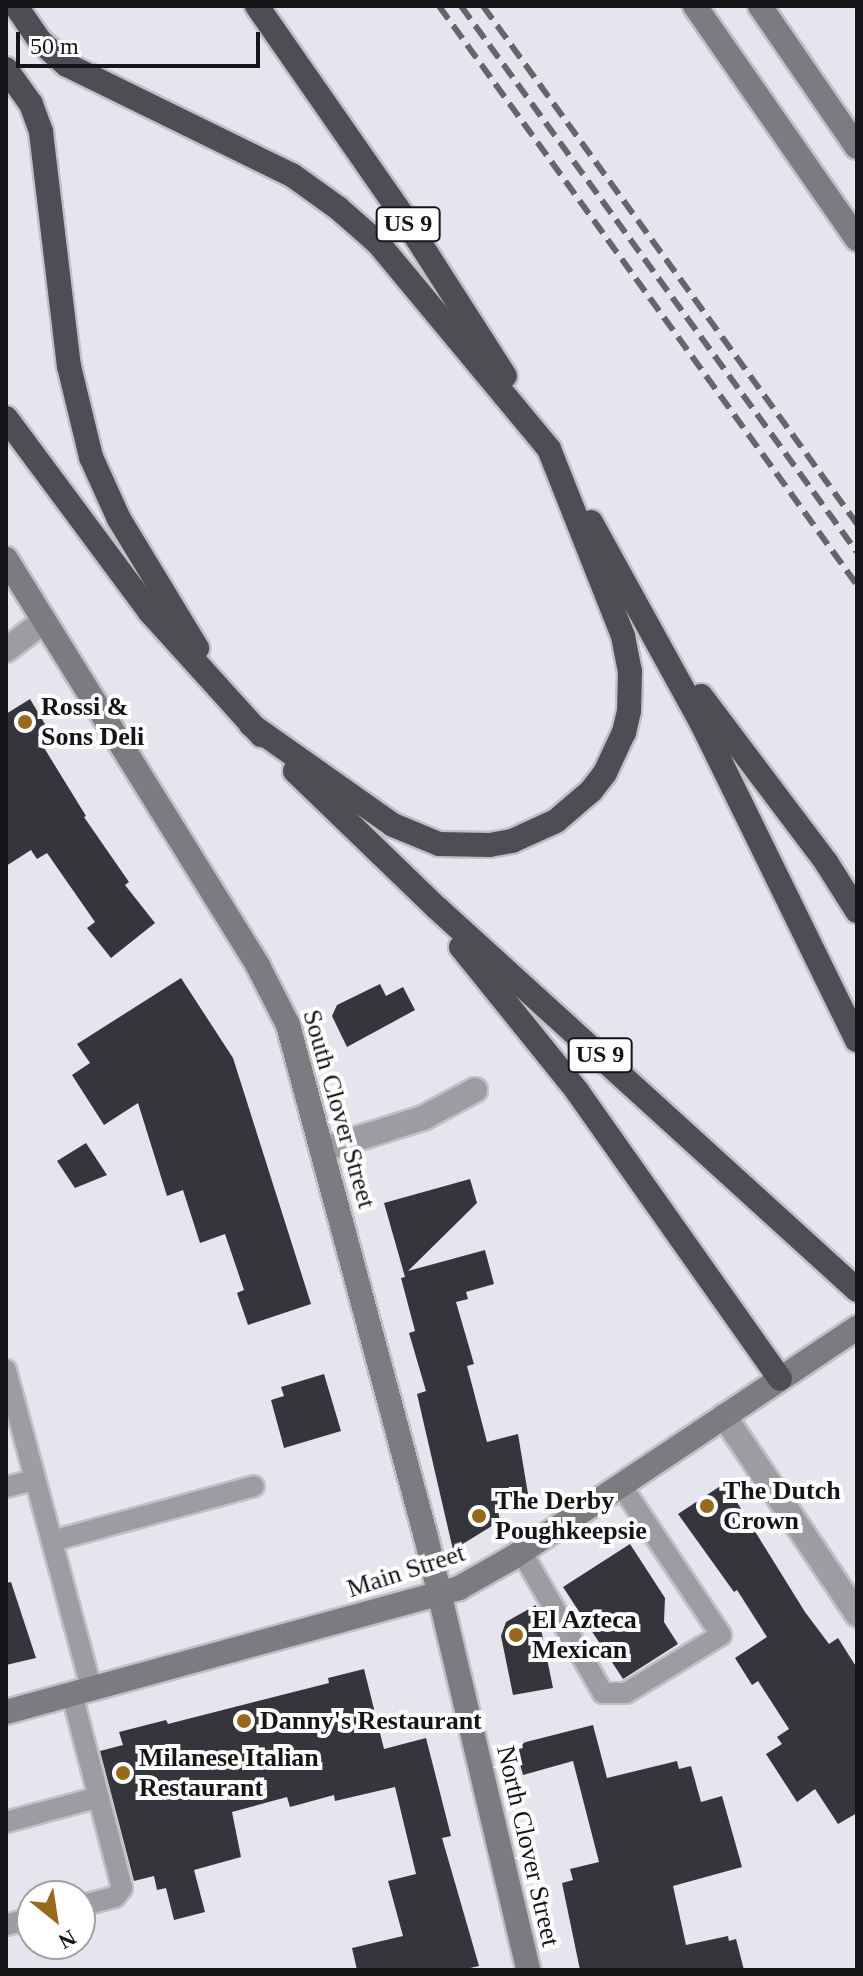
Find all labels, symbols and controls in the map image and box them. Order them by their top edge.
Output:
scale bar [20,16,264,66]
text: 50 m [30,33,79,59]
road number: US 9 [374,204,442,244]
place label: Rossi & Sons Deli [41,691,144,752]
marker: Rossi & Sons Deli [16,713,34,731]
street label: South Clover Street [296,1006,382,1212]
road number: US 9 [566,1035,634,1075]
place label: The Dutch Crown [723,1475,841,1536]
place label: The Derby Poughkeepsie [495,1485,647,1546]
marker: The Dutch Crown [698,1497,716,1515]
marker: The Derby Poughkeepsie [470,1507,488,1525]
street label: Main Street [343,1537,469,1605]
place label: El Azteca Mexican [532,1604,638,1666]
marker: El Azteca Mexican [507,1626,525,1644]
place label: Danny's Restaurant [260,1705,482,1737]
marker: Danny's Restaurant [235,1712,253,1730]
place label: Milanese Italian Restaurant [139,1742,319,1804]
street label: North Clover Street [490,1743,566,1949]
marker: Milanese Italian Restaurant [114,1764,132,1782]
north arrow [16,1880,96,1960]
text: N [54,1925,80,1954]

